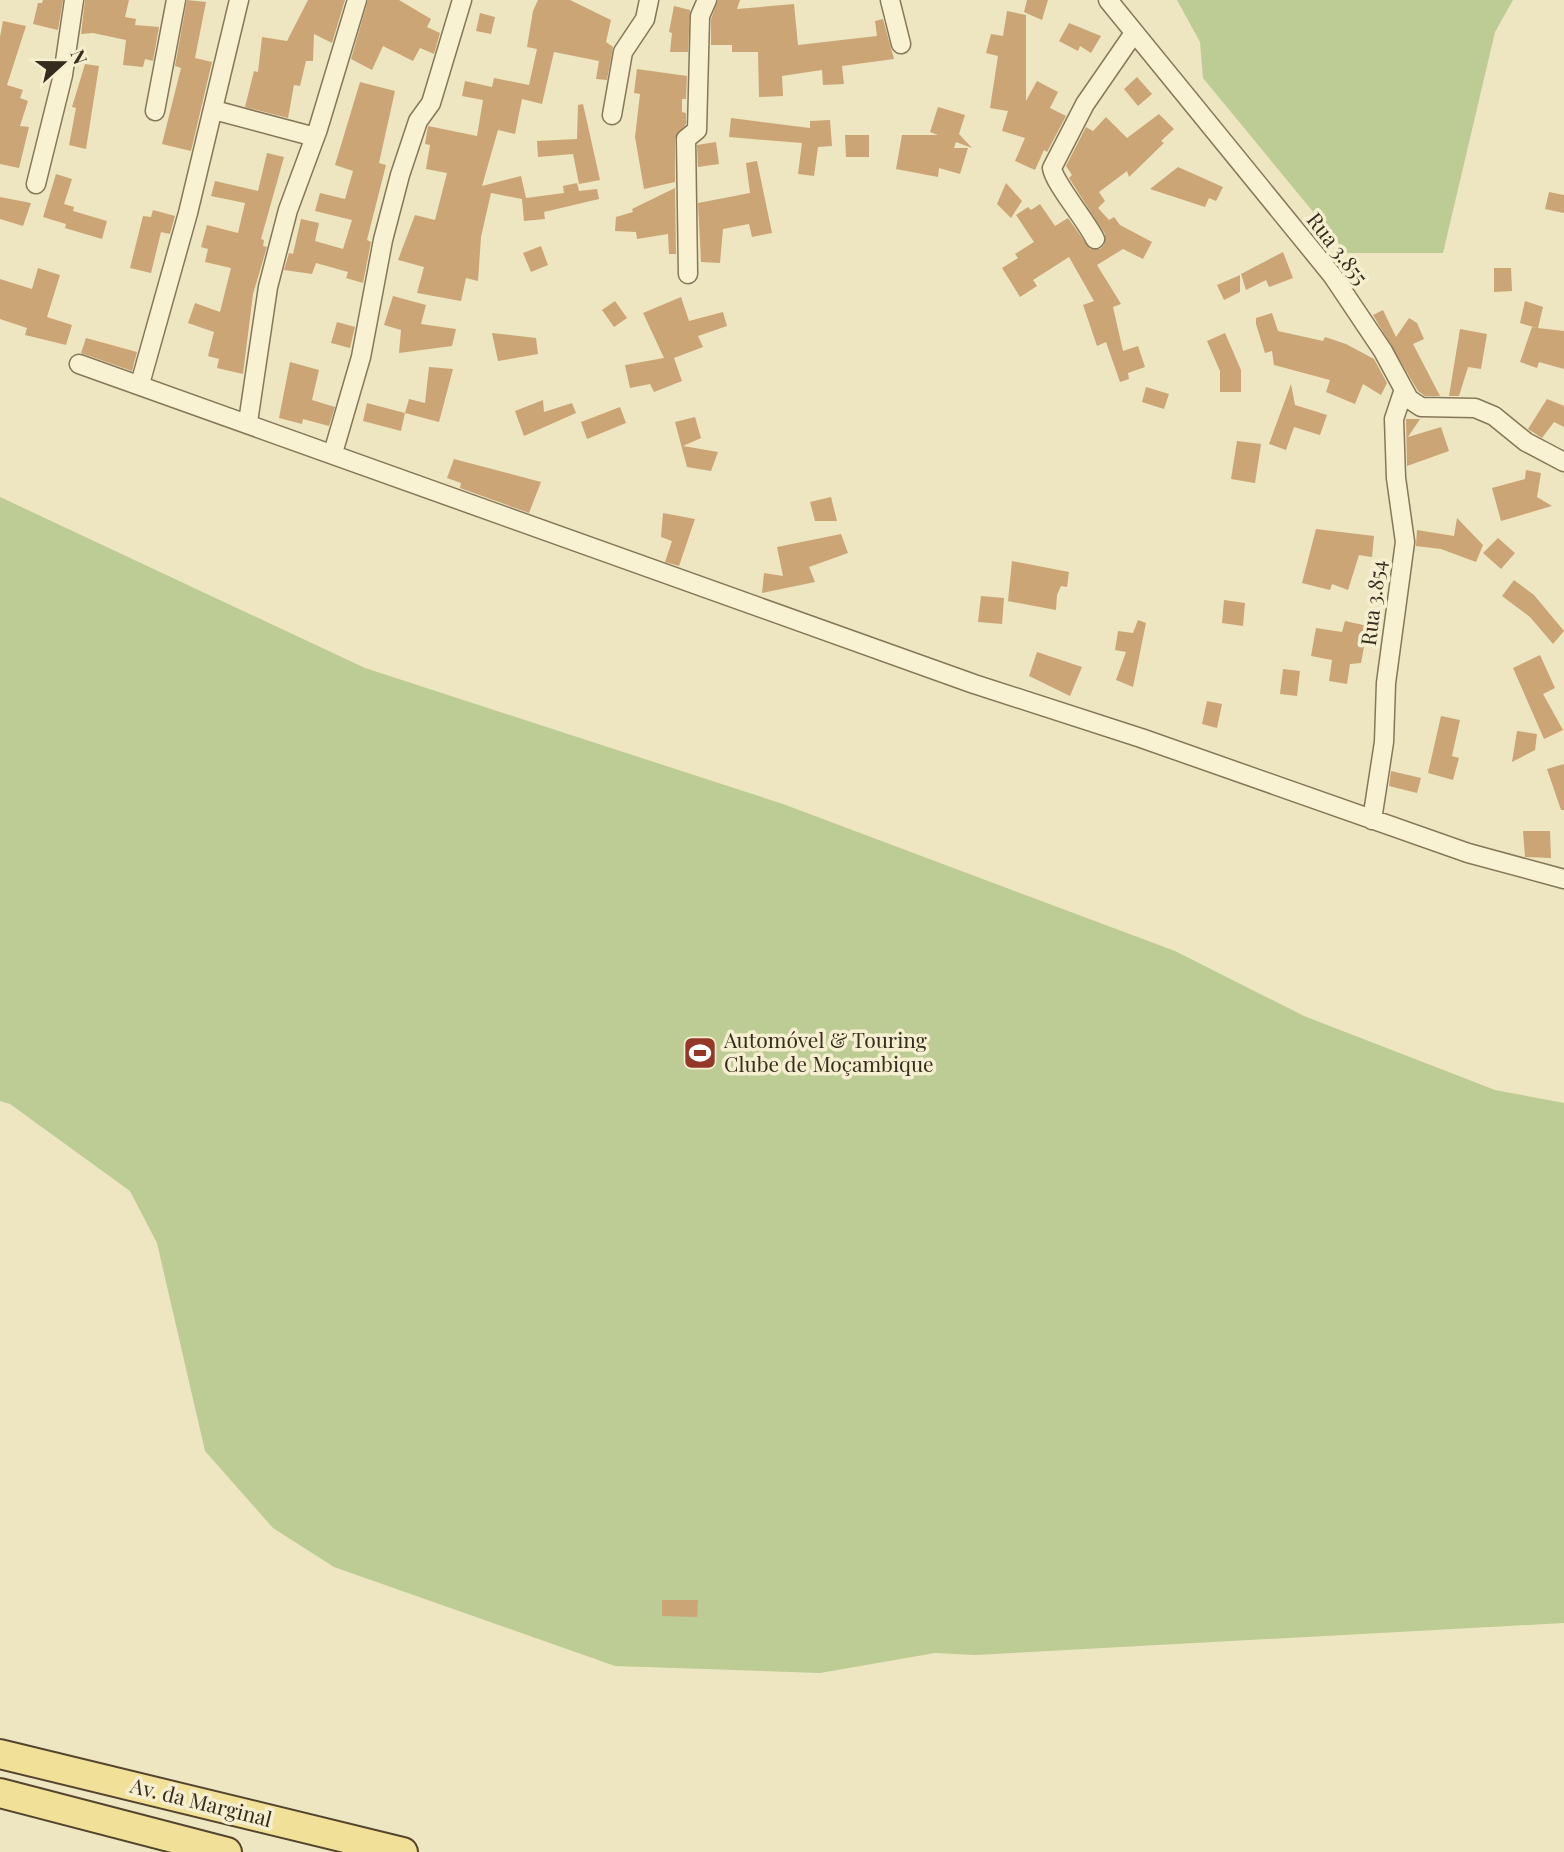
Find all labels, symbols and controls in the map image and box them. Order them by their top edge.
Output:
north arrow [28,28,98,98]
text: N [65,45,94,68]
street label: Rua 3.855 [1302,206,1376,290]
street label: Rua 3.854 [1353,558,1391,647]
place label: Automóvel & Touring Clube de Moçambique [723,1025,934,1077]
sports icon: Automóvel & Touring Clube de Moçambique [681,1034,719,1072]
street label: Av. da Marginal [127,1770,275,1832]

